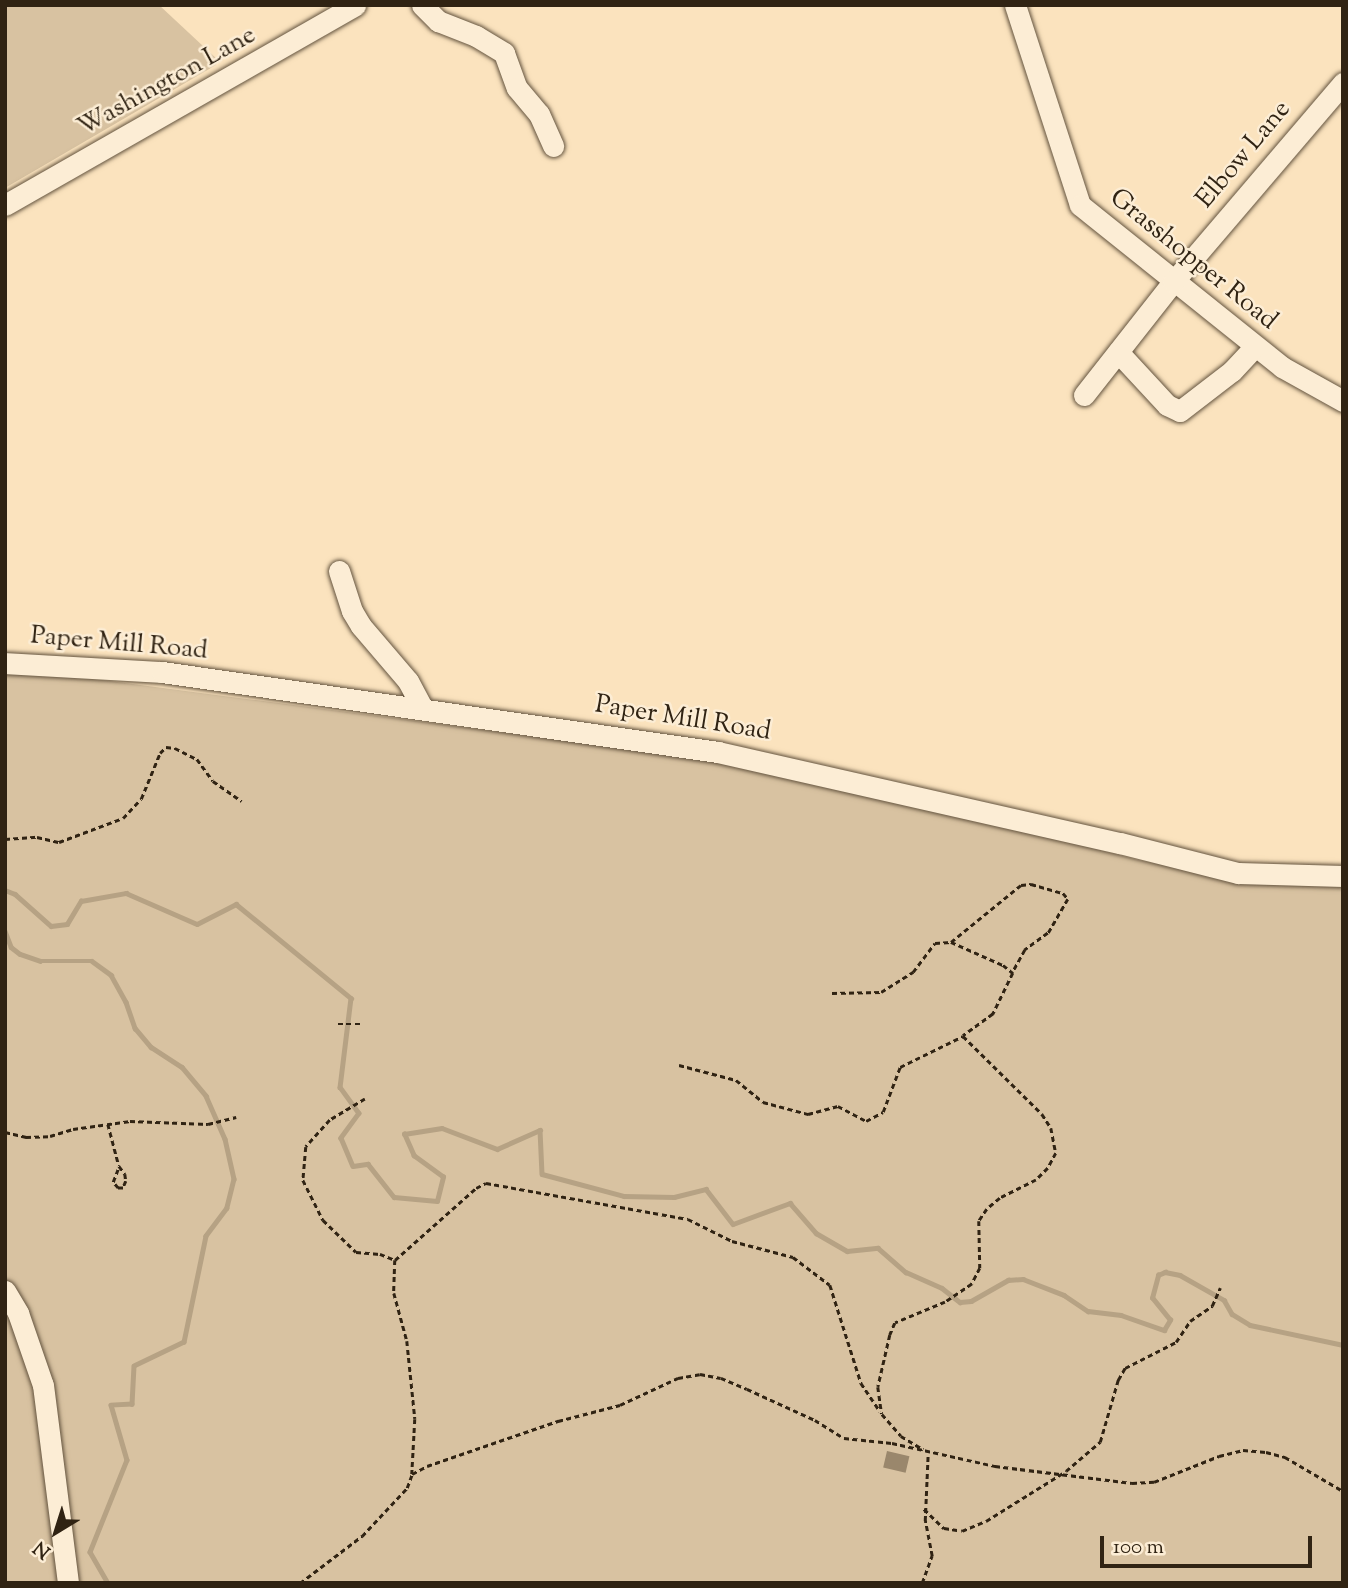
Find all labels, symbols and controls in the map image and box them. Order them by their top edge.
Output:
street label: Washington Lane [72,20,262,144]
street label: Elbow Lane [1190,95,1298,215]
street label: Grasshopper Road [1103,183,1283,337]
street label: Paper Mill Road [29,621,209,667]
street label: Paper Mill Road [593,690,773,748]
north arrow [21,1497,91,1567]
scale bar [1103,1522,1315,1566]
text: 100 m [1113,1533,1164,1563]
text: N [28,1534,57,1564]

